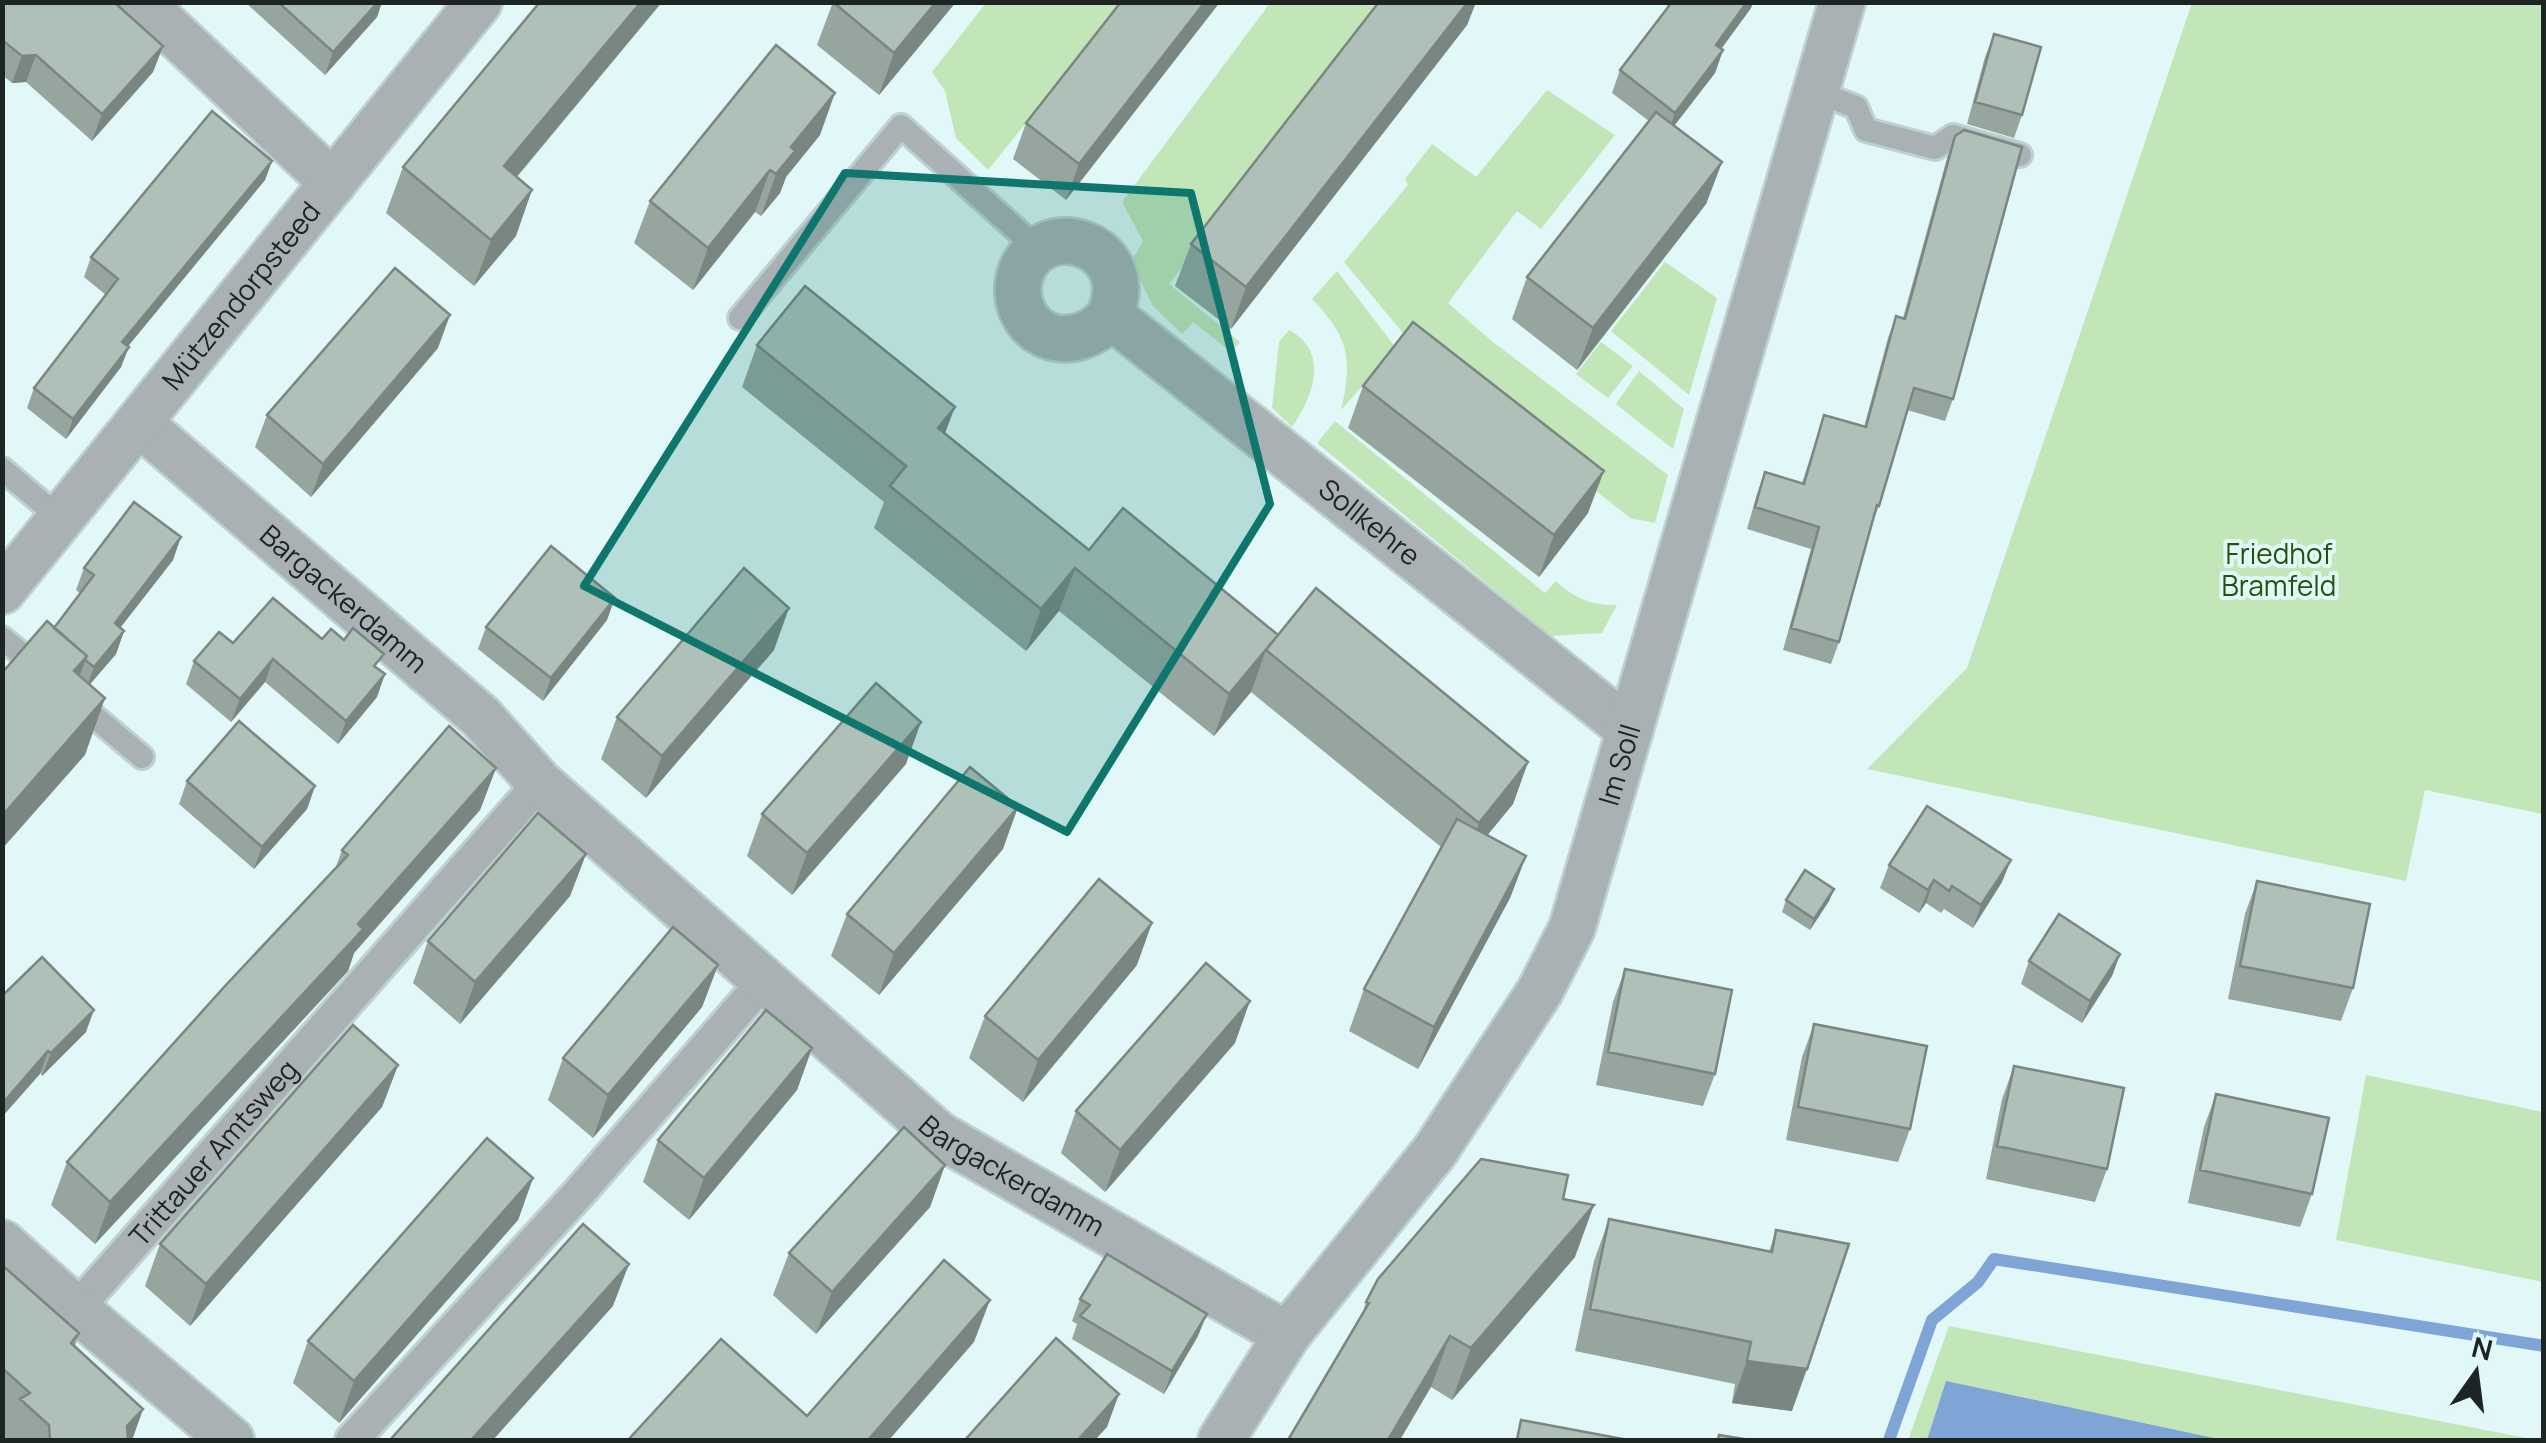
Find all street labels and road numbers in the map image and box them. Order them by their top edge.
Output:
street label: Mützendorpsteed [153,193,328,397]
street label: Sollkehre [1312,469,1429,574]
street label: Bargackerdamm [253,516,436,681]
street label: Im Soll [1589,720,1648,810]
street label: Trittauer Amtsweg [120,1051,306,1254]
street label: Bargackerdamm [911,1106,1112,1244]

